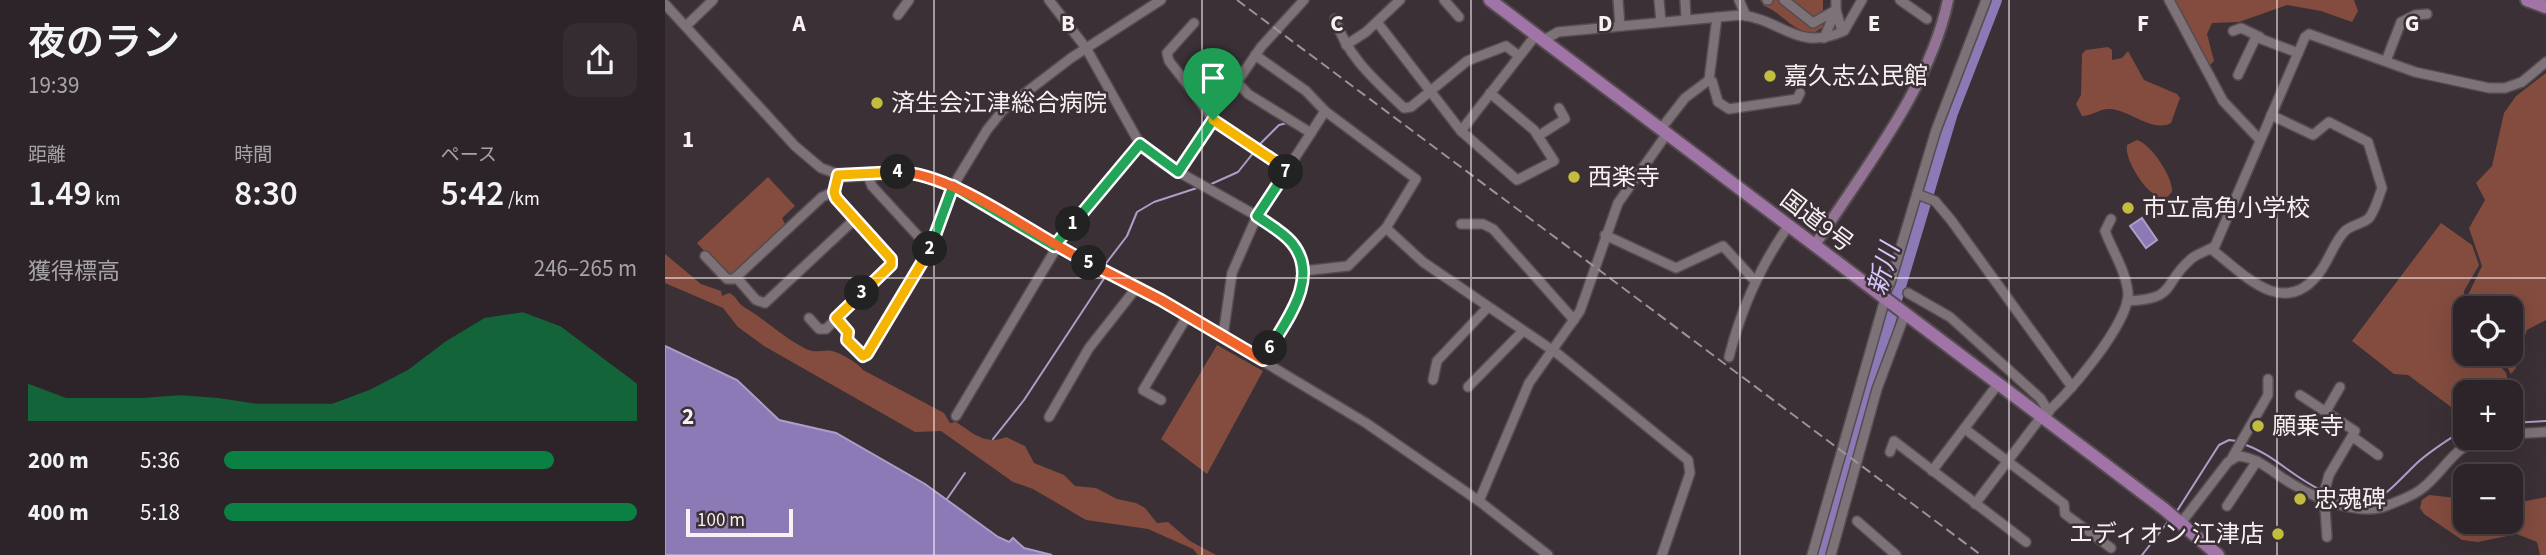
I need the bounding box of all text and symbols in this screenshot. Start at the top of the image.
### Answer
text: A [791,7,806,40]
text: B [1061,7,1075,40]
text: C [1330,7,1344,40]
text: D [1598,7,1612,40]
text: E [1868,7,1880,40]
text: F [2137,7,2149,40]
text: G [2405,7,2419,40]
text: 夜のラン [28,16,180,70]
button: share [563,23,637,97]
pin [1183,48,1243,120]
icon: arrive [1194,59,1232,97]
place label: 嘉久志公民館 [1784,59,1928,94]
marker: 嘉久志公民館 [1762,68,1778,84]
text: 19:39 [28,69,79,102]
place label: 済生会江津総合病院 [891,86,1107,121]
marker: 済生会江津総合病院 [869,95,885,111]
text: 1 [682,123,694,156]
text: 距離 [28,142,66,169]
text: 時間 [234,142,272,169]
text: ペース [441,142,497,169]
pin: 4 [881,154,915,190]
pin: 7 [1269,154,1303,190]
text: 4 [892,158,903,185]
text: 7 [1280,158,1291,185]
place label: 西楽寺 [1588,160,1660,195]
text: 1.49 [28,169,92,219]
text: 8:30 [234,169,298,219]
text: 5:42 [441,169,504,219]
marker: 西楽寺 [1566,169,1582,185]
street label: 国道9号 [1773,182,1861,261]
text: km [92,186,120,213]
text: /km [504,186,540,213]
place label: 市立高角小学校 [2142,191,2310,226]
marker: 市立高角小学校 [2120,200,2136,216]
pin: 1 [1055,206,1091,242]
text: 1 [1067,210,1078,237]
pin: 2 [912,232,947,266]
text: 2 [924,235,935,262]
water label: 新川 [1859,236,1909,299]
pin: 5 [1071,246,1107,280]
text: 5 [1083,249,1094,276]
text: 246–265 m [534,252,637,285]
text: 獲得標高 [28,255,120,288]
pin: 3 [845,276,879,310]
text: 3 [856,279,867,306]
map controls [2453,296,2523,534]
button: locate [2453,296,2523,366]
pin: 6 [1253,330,1287,366]
text: 6 [1264,334,1275,361]
button: + [2453,380,2523,450]
text: 2 [682,400,694,433]
place label: 願乗寺 [2272,409,2344,444]
marker: 願乗寺 [2250,418,2266,434]
text: 200 m [28,444,89,477]
text: 5:36 [140,444,180,477]
button: − [2453,464,2523,534]
place label: 忠魂碑 [2314,482,2386,517]
marker: 忠魂碑 [2292,491,2308,507]
text: 400 m [28,496,89,529]
text: 5:18 [140,496,180,529]
scale bar [686,506,793,538]
text: 100 m [697,507,745,534]
place label: エディオン 江津店 [2069,517,2264,552]
marker: エディオン 江津店 [2270,526,2286,542]

